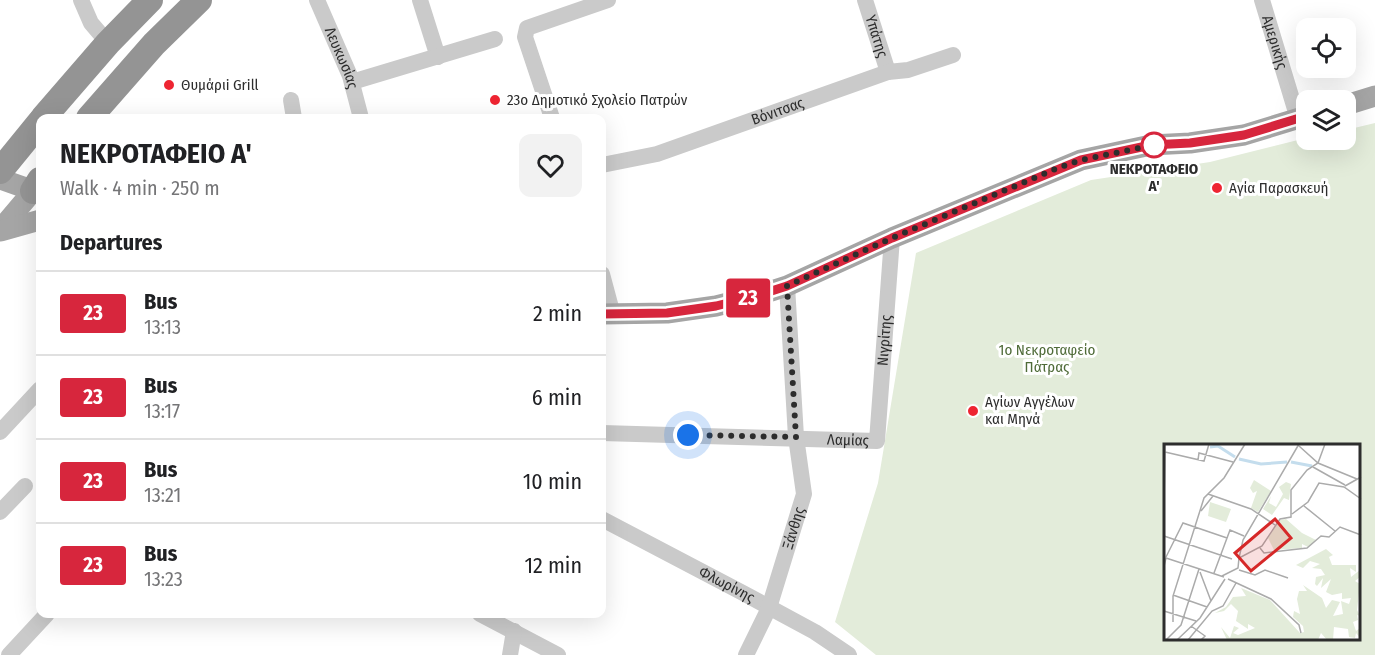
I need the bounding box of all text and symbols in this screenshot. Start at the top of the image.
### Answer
street label: Υπάτης [861,13,892,60]
street label: Αμερικής [1258,13,1292,72]
map controls [1296,18,1356,150]
button: locate [1296,18,1356,78]
street label: Λευκωσίας [321,24,362,91]
place label: Θυμάριi Grill [181,76,259,94]
marker: Θυμάριi Grill [162,78,176,92]
button: layers [1296,90,1356,150]
place label: 23ο Δημοτικό Σχολείο Πατρών [507,91,688,109]
marker: 23ο Δημοτικό Σχολείο Πατρών [488,93,502,107]
street label: Βόνιτσας [749,93,807,129]
marker: ΝΕΚΡΟΤΑΦΕΙΟ Α' [1141,132,1167,158]
button: heart [519,134,582,197]
text: ΝΕΚΡΟΤΑΦΕΙΟ Α' [60,137,252,170]
place label: ΝΕΚΡΟΤΑΦΕΙΟ Α' [1110,160,1198,195]
text: Walk · 4 min · 250 m [60,176,220,200]
place label: Αγία Παρασκευή [1229,179,1329,197]
marker: Αγία Παρασκευή [1210,181,1224,195]
text: Departures [60,229,162,256]
line badge: 23 [721,278,775,318]
text: 23 [738,285,758,311]
text: Bus [144,288,177,315]
text: 23 [83,300,103,326]
text: 2 min [533,300,582,327]
street label: Νιγρίτης [874,313,895,367]
text: 13:13 [144,315,181,339]
park label: 1o Νεκροταφείο Πάτρας [999,341,1096,376]
text: Bus [144,372,177,399]
text: 23 [83,384,103,410]
text: 6 min [532,384,582,411]
place label: Αγίων Αγγέλων και Μηνά [985,393,1075,428]
text: 13:17 [144,399,180,423]
marker: Αγίων Αγγέλων και Μηνά [966,404,980,418]
your location [673,420,703,450]
street label: Λαμίας [827,431,870,450]
inset map [1164,444,1360,640]
text: Bus [144,456,177,483]
text: 23 [83,468,103,494]
text: 10 min [523,468,582,495]
text: 13:21 [144,483,181,507]
street label: Ξάνθης [779,504,809,551]
text: Bus [144,540,177,567]
text: 23 [83,552,103,578]
text: 12 min [524,552,582,579]
street label: Φλωρίνης [696,563,758,607]
text: 13:23 [144,567,183,591]

